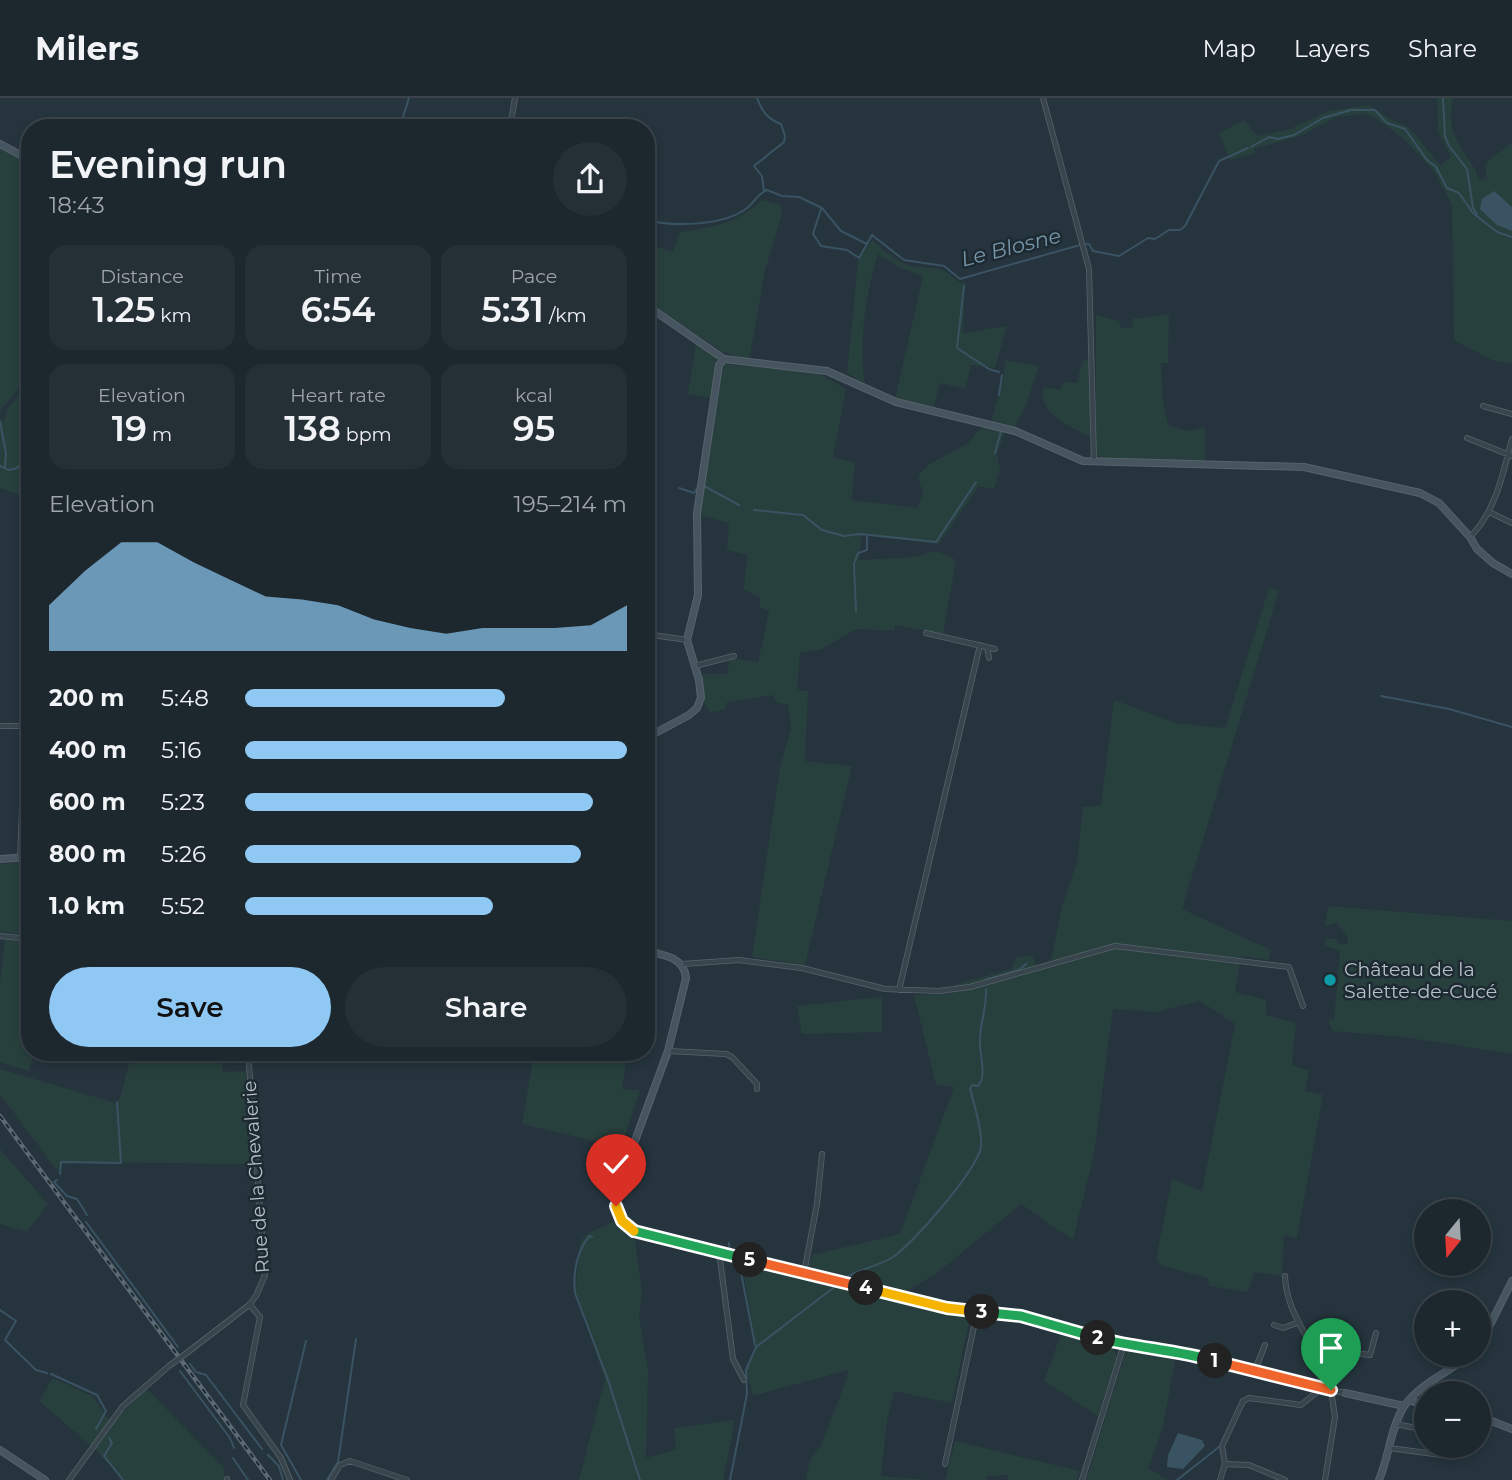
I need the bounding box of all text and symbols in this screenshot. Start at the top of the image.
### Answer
text: Milers [35,28,139,68]
text: Map [1202,34,1256,63]
text: Layers [1294,34,1370,63]
text: Share [1408,34,1477,63]
text: Evening run [49,141,287,188]
button: share [553,142,627,216]
text: 18:43 [49,191,105,219]
water label: Le Blosne [958,223,1064,271]
text: Distance [100,265,184,288]
text: Time [314,265,362,288]
text: Pace [511,265,557,288]
text: 1.25 [92,288,155,331]
text: 6:54 [301,288,375,331]
text: 5:31 [481,288,544,331]
text: km [155,304,192,327]
text: /km [544,304,587,327]
text: Elevation [98,384,186,407]
text: Heart rate [290,384,386,407]
text: kcal [515,384,553,407]
text: 19 [112,407,147,450]
text: 138 [284,407,341,450]
text: 95 [513,407,555,450]
text: m [147,423,172,446]
text: bpm [341,423,392,446]
text: Elevation [49,490,155,518]
text: 195–214 m [513,490,627,518]
text: 200 m [49,684,124,712]
text: 5:48 [161,684,209,712]
text: 400 m [49,736,127,764]
text: 5:16 [161,736,201,764]
text: 600 m [49,788,126,816]
text: 5:23 [161,788,205,816]
text: 800 m [49,840,126,868]
text: 5:26 [161,840,206,868]
text: 1.0 km [49,892,125,920]
text: 5:52 [161,892,205,920]
place label: Château de la Salette-de-Cucé [1344,958,1497,1003]
button: Save [49,967,331,1047]
button: Share [345,967,627,1047]
marker: Château de la Salette-de-Cucé [1322,972,1338,988]
street label: Rue de la Chevalerie [238,1080,274,1274]
pin [586,1134,646,1206]
icon: check [597,1145,635,1183]
north arrow [1414,1199,1491,1276]
map controls [1414,1199,1491,1458]
pin: 5 [732,1242,768,1278]
text: 5 [744,1248,755,1271]
pin: 4 [848,1270,884,1306]
text: 4 [859,1276,872,1299]
button: + [1414,1290,1491,1367]
pin: 3 [964,1294,1000,1330]
text: 3 [976,1300,987,1323]
pin [1301,1318,1361,1390]
pin: 2 [1080,1320,1116,1356]
text: 2 [1092,1326,1103,1349]
icon: arrive [1312,1329,1350,1367]
pin: 1 [1198,1344,1232,1378]
text: 1 [1211,1349,1218,1372]
button: − [1414,1381,1491,1458]

